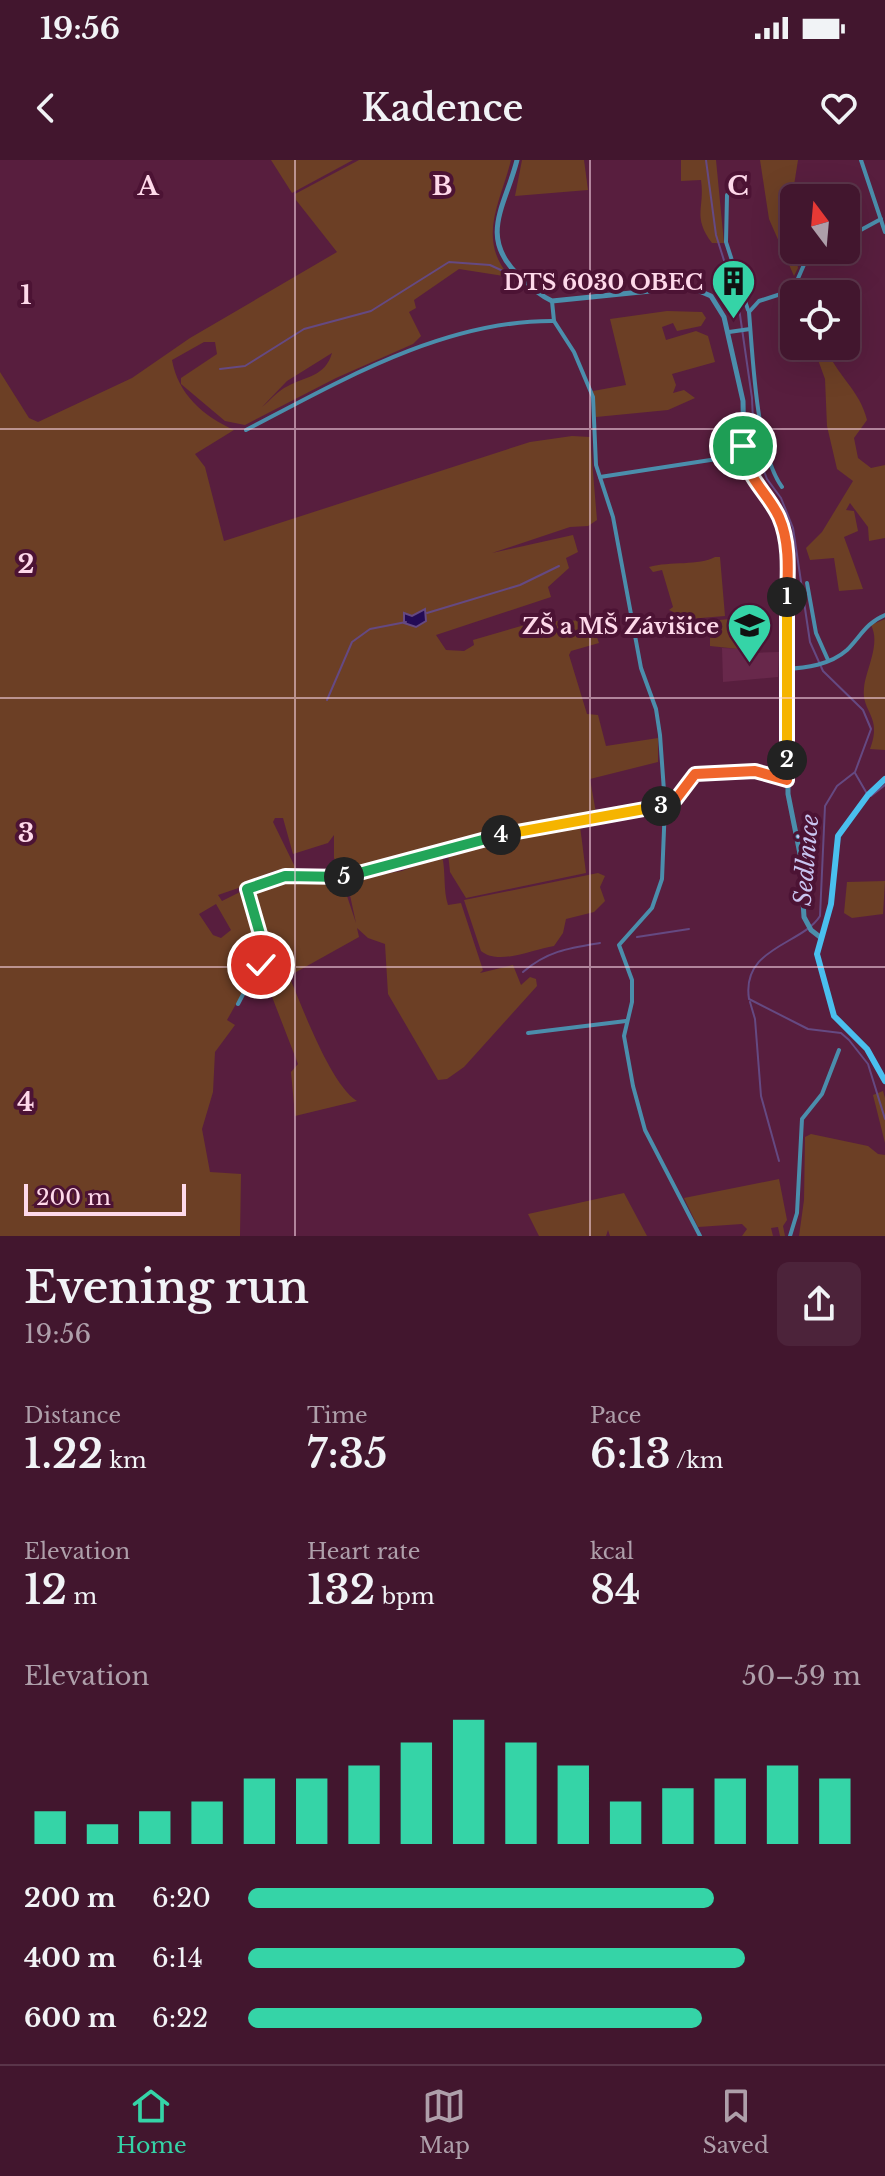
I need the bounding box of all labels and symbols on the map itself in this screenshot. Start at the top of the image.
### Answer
text: A [136,170,159,202]
text: B [432,170,452,202]
text: C [727,170,749,202]
north arrow [780,184,860,264]
building icon: DTS 6030 OBEC [710,258,758,321]
place label: DTS 6030 OBEC [503,269,703,296]
text: 1 [20,279,32,311]
pin [709,412,777,480]
text: 2 [18,548,34,580]
pin: 1 [767,577,807,617]
school or university icon: ZŠ a MŠ Závišice [726,602,774,665]
place label: ZŠ a MŠ Závišice [522,612,719,640]
pin: 2 [767,740,807,780]
pin: 3 [641,786,681,826]
water label: Sedlnice [788,813,824,907]
pin: 4 [481,815,521,855]
text: 3 [18,817,34,849]
pin: 5 [324,857,364,897]
pin [227,931,295,999]
text: 4 [17,1086,35,1118]
scale bar [24,1180,186,1216]

